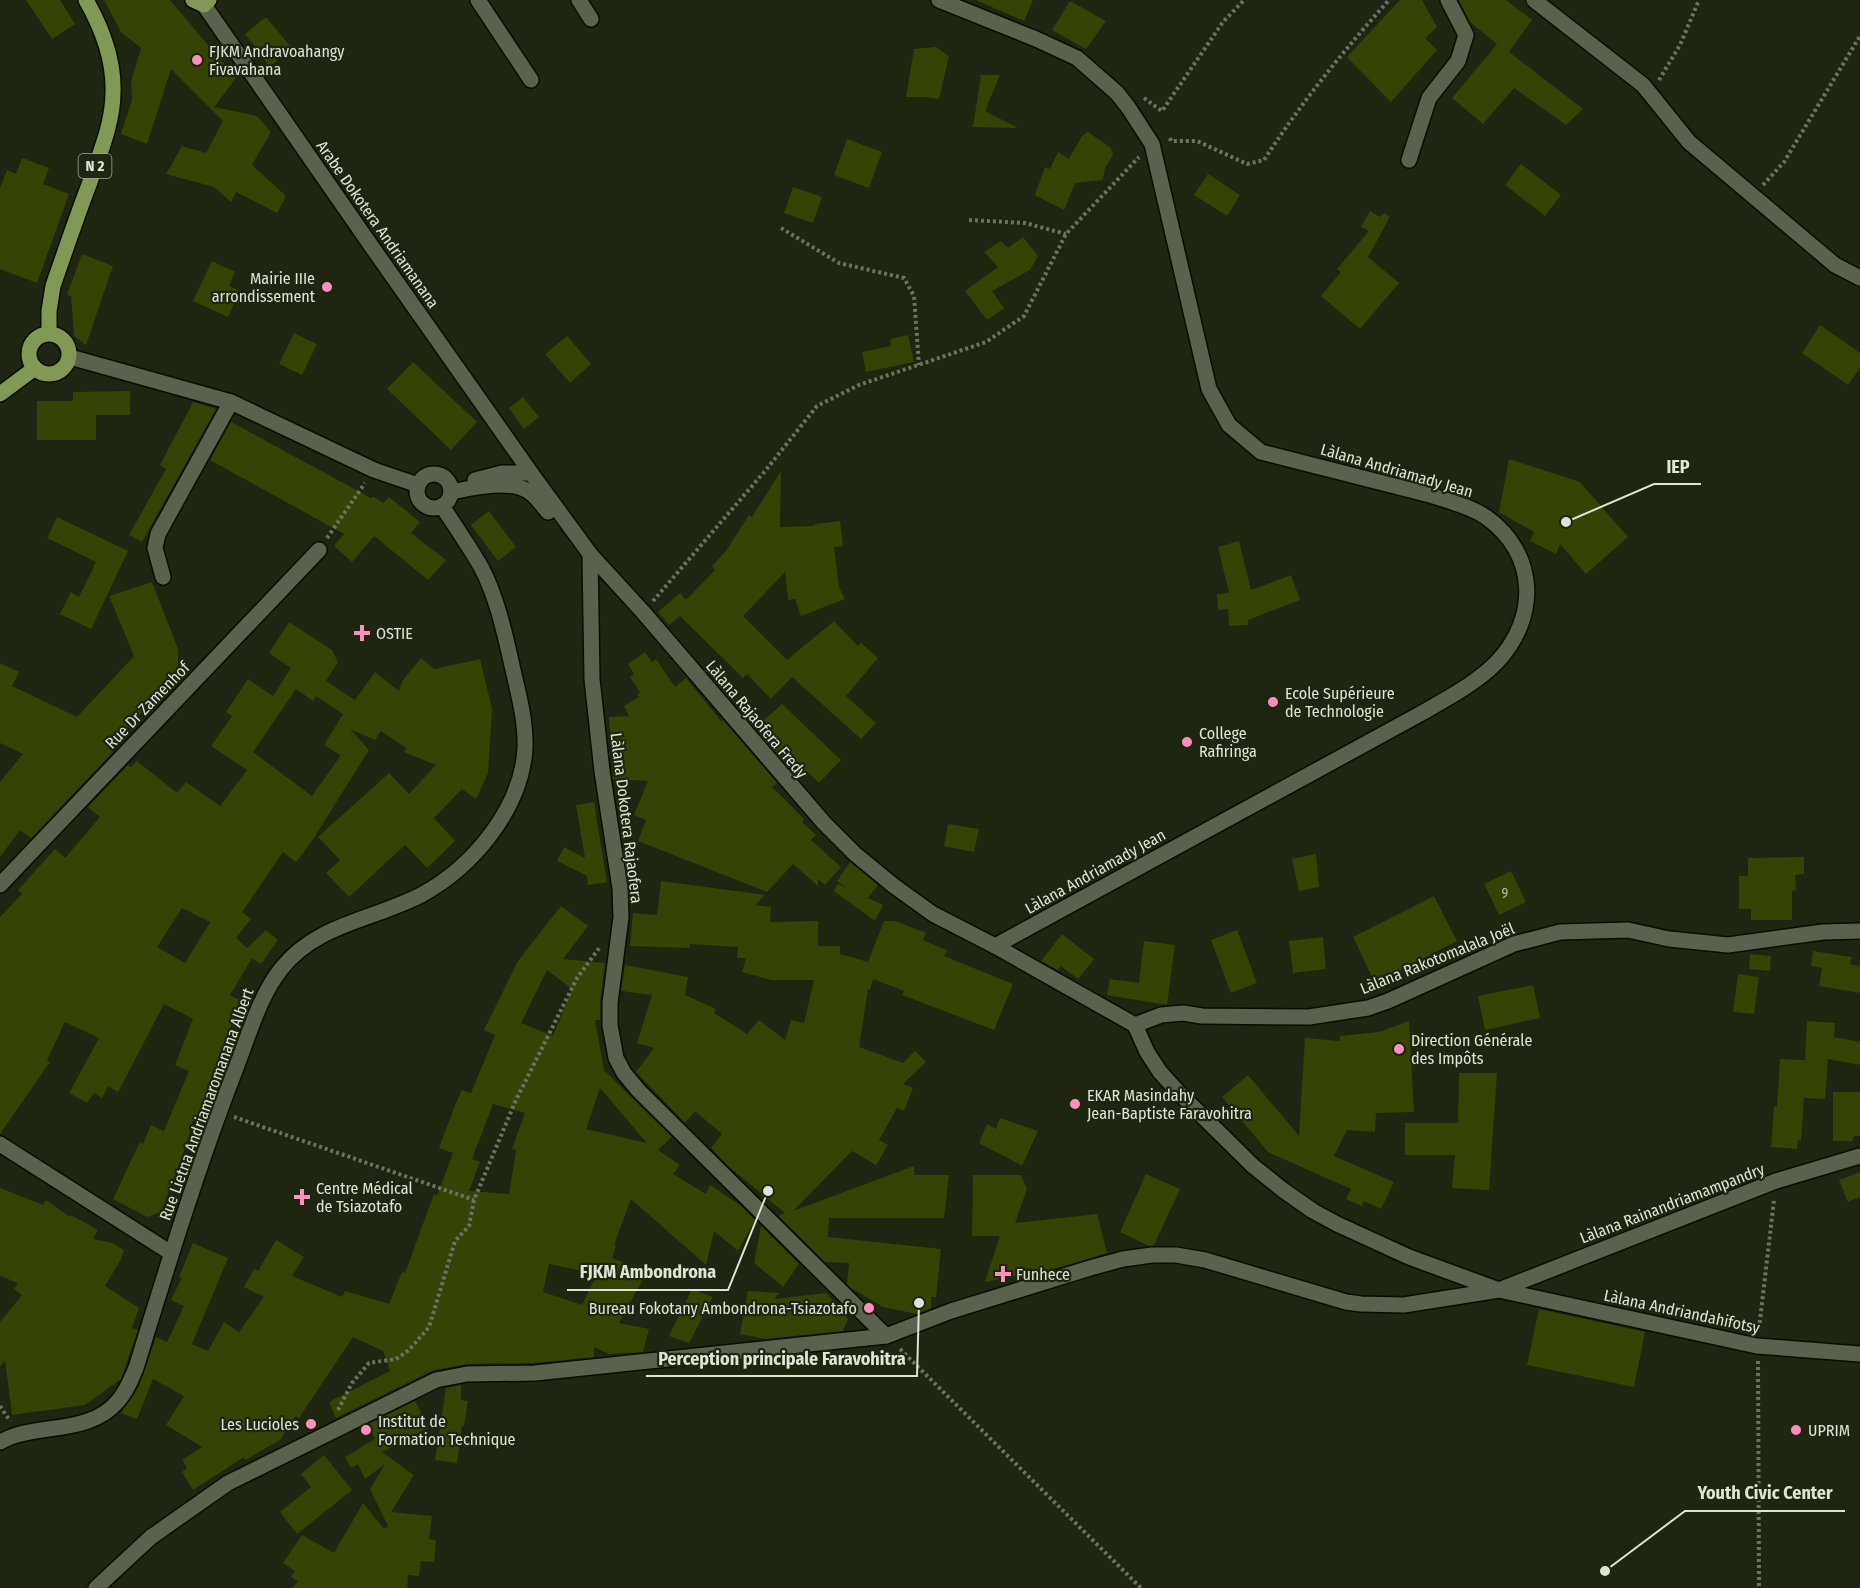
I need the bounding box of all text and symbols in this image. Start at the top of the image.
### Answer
place label: FJKM Andravoahangy Fivavahana [209,42,345,79]
marker: FJKM Andravoahangy Fivavahana [190,53,204,67]
street label: Arabe Dokotera Andriamanana [312,137,443,312]
road number: N 2 [78,154,112,178]
place label: Mairie IIIe arrondissement [212,269,316,306]
marker: Mairie IIIe arrondissement [320,280,334,294]
street label: Làlana Andriamady Jean [1319,440,1475,501]
callout: IEP [1654,448,1701,484]
text: IEP [1666,456,1690,478]
marker: OSTIE [353,624,371,642]
place label: OSTIE [376,624,413,643]
street label: Rue Dr Zamenhof [101,657,194,753]
street label: Làlana Rajaofera Fredy [702,657,812,783]
place label: Ecole Supérieure de Technologie [1285,684,1395,721]
marker: Ecole Supérieure de Technologie [1266,695,1280,709]
place label: College Rafiringa [1199,724,1257,761]
street label: Làlana Dokotera Rajaofera [607,732,646,905]
marker: College Rafiringa [1180,735,1194,749]
street label: Làlana Andriamady Jean [1022,825,1169,918]
house number: 9 [1502,885,1509,902]
street label: Làlana Rakotomalala Joël [1357,919,1517,998]
street label: Rue Lietna Andriamaromanana Albert [155,985,258,1223]
place label: Direction Générale des Impôts [1411,1031,1532,1068]
marker: Direction Générale des Impôts [1392,1042,1406,1056]
place label: EKAR Masindahy Jean-Baptiste Faravohitra [1087,1086,1252,1123]
marker: EKAR Masindahy Jean-Baptiste Faravohitra [1068,1097,1082,1111]
street label: Làlana Rainandriamampandry [1577,1159,1768,1247]
place label: Centre Médical de Tsiazotafo [316,1179,413,1216]
marker: Centre Médical de Tsiazotafo [293,1188,311,1206]
callout: FJKM Ambondrona [567,1254,728,1290]
text: FJKM Ambondrona [580,1261,716,1283]
marker: Funhece [994,1265,1012,1283]
place label: Funhece [1016,1265,1070,1284]
street label: Làlana Andriandahifotsy [1602,1286,1762,1337]
place label: Bureau Fokotany Ambondrona-Tsiazotafo [589,1299,857,1318]
marker: Bureau Fokotany Ambondrona-Tsiazotafo [862,1301,876,1315]
callout: Perception principale Faravohitra [646,1340,917,1376]
text: Perception principale Faravohitra [658,1348,906,1370]
place label: Institut de Formation Technique [378,1412,516,1449]
place label: Les Lucioles [220,1415,299,1434]
marker: Les Lucioles [304,1417,318,1431]
place label: UPRIM [1808,1421,1850,1440]
marker: Institut de Formation Technique [359,1423,373,1437]
marker: UPRIM [1789,1423,1803,1437]
callout: Youth Civic Center [1685,1475,1845,1511]
text: Youth Civic Center [1696,1482,1833,1504]

